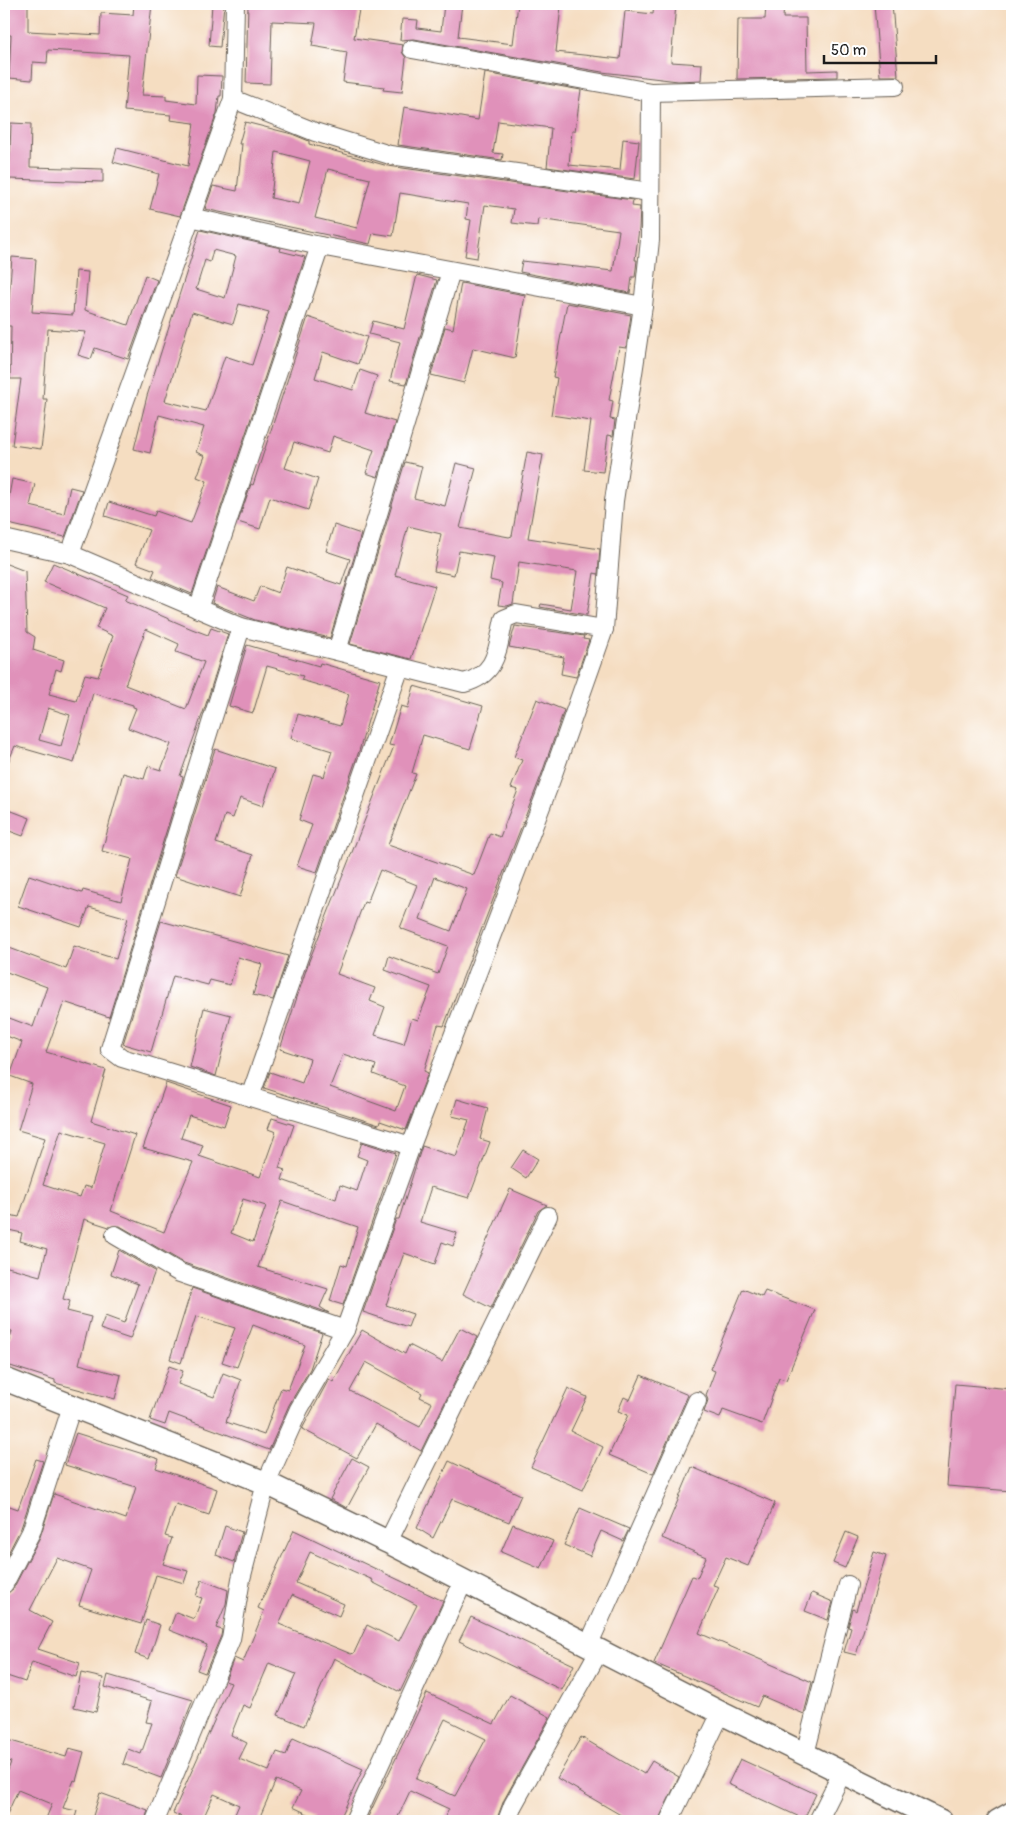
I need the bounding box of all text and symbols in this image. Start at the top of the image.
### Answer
scale bar [824,32,936,64]
text: 50 m [831,41,866,60]

